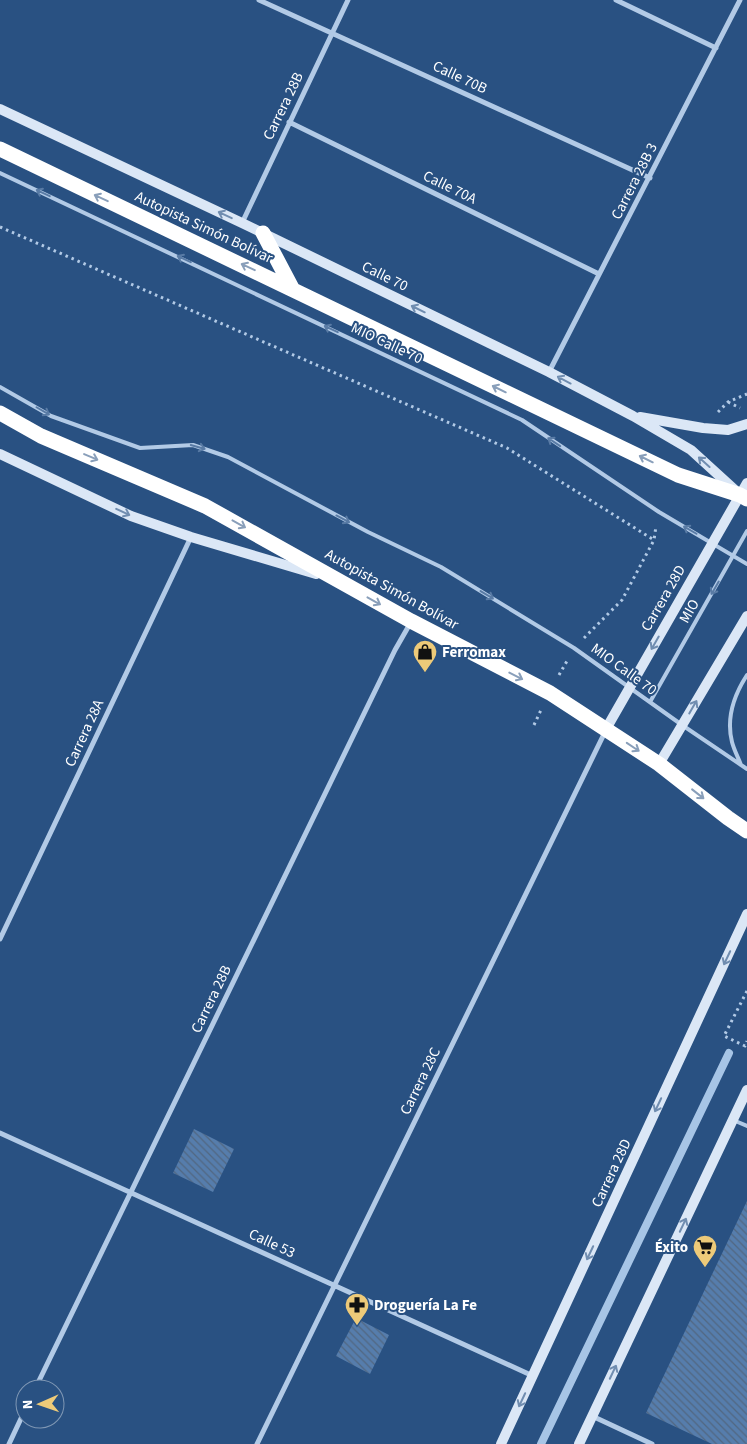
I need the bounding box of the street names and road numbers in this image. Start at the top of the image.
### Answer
street label: Calle 70B [429,56,491,99]
street label: Carrera 28B [258,69,309,144]
street label: Carrera 28B 3 [606,139,663,223]
street label: Calle 70A [419,165,481,210]
street label: Autopista Simón Bolívar [131,186,277,269]
street label: Calle 70 [358,256,411,297]
street label: MIO Calle 70 [347,318,426,369]
street label: Autopista Simón Bolívar [321,544,463,635]
street label: Carrera 28D [636,561,691,635]
street label: MIO [674,595,705,627]
street label: MIO Calle 70 [586,638,661,701]
street label: Carrera 28A [60,695,110,770]
street label: Carrera 28B [186,962,237,1037]
street label: Carrera 28C [395,1044,446,1119]
street label: Carrera 28D [586,1136,636,1211]
street label: Calle 53 [245,1224,298,1263]

